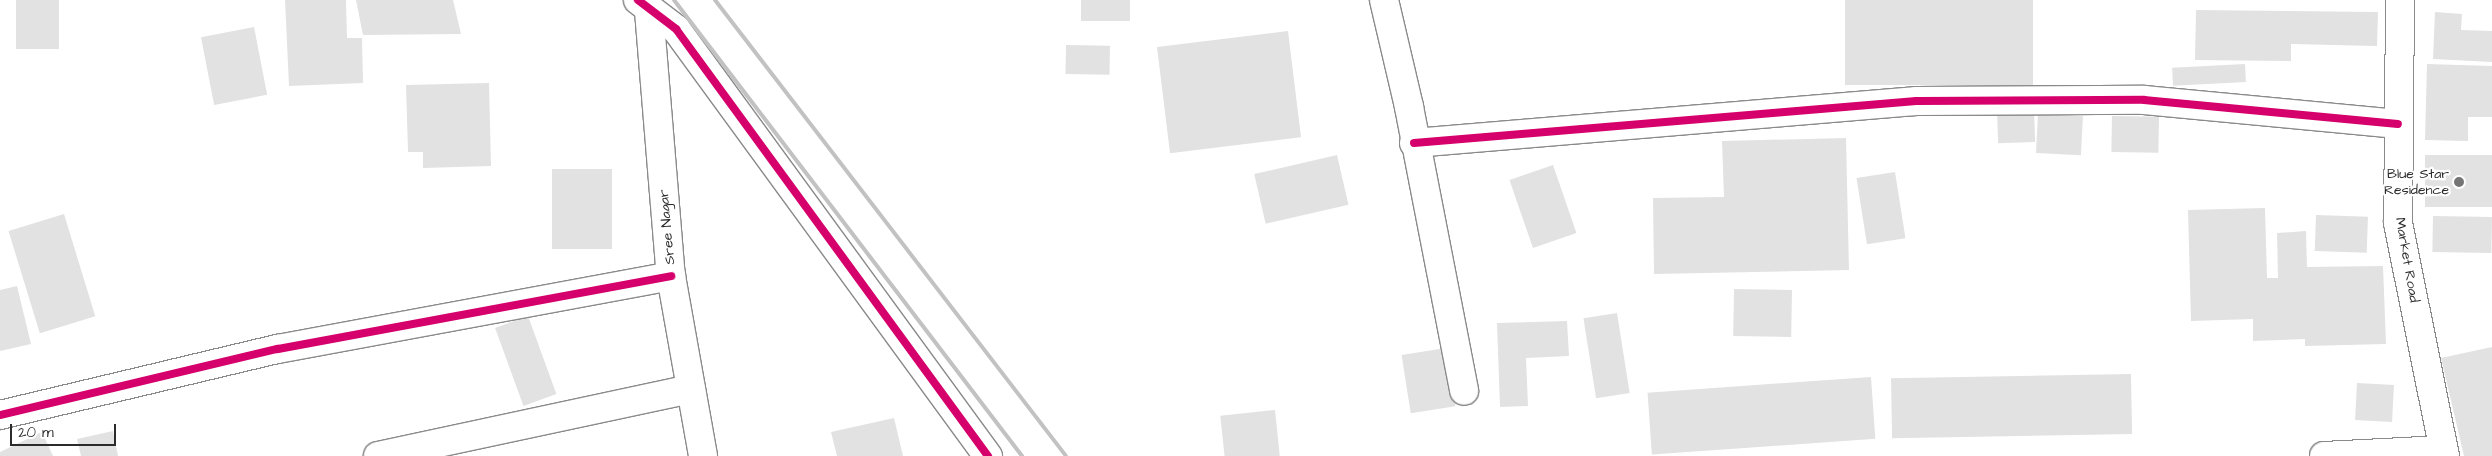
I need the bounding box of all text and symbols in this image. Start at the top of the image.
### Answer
place label: Blue Star Residence [2384,166,2449,198]
marker: Blue Star Residence [2453,176,2465,188]
street label: Sree Nagar [655,189,679,265]
street label: Market Road [2391,216,2423,304]
scale bar [12,414,119,446]
text: 20 m [18,422,54,443]

